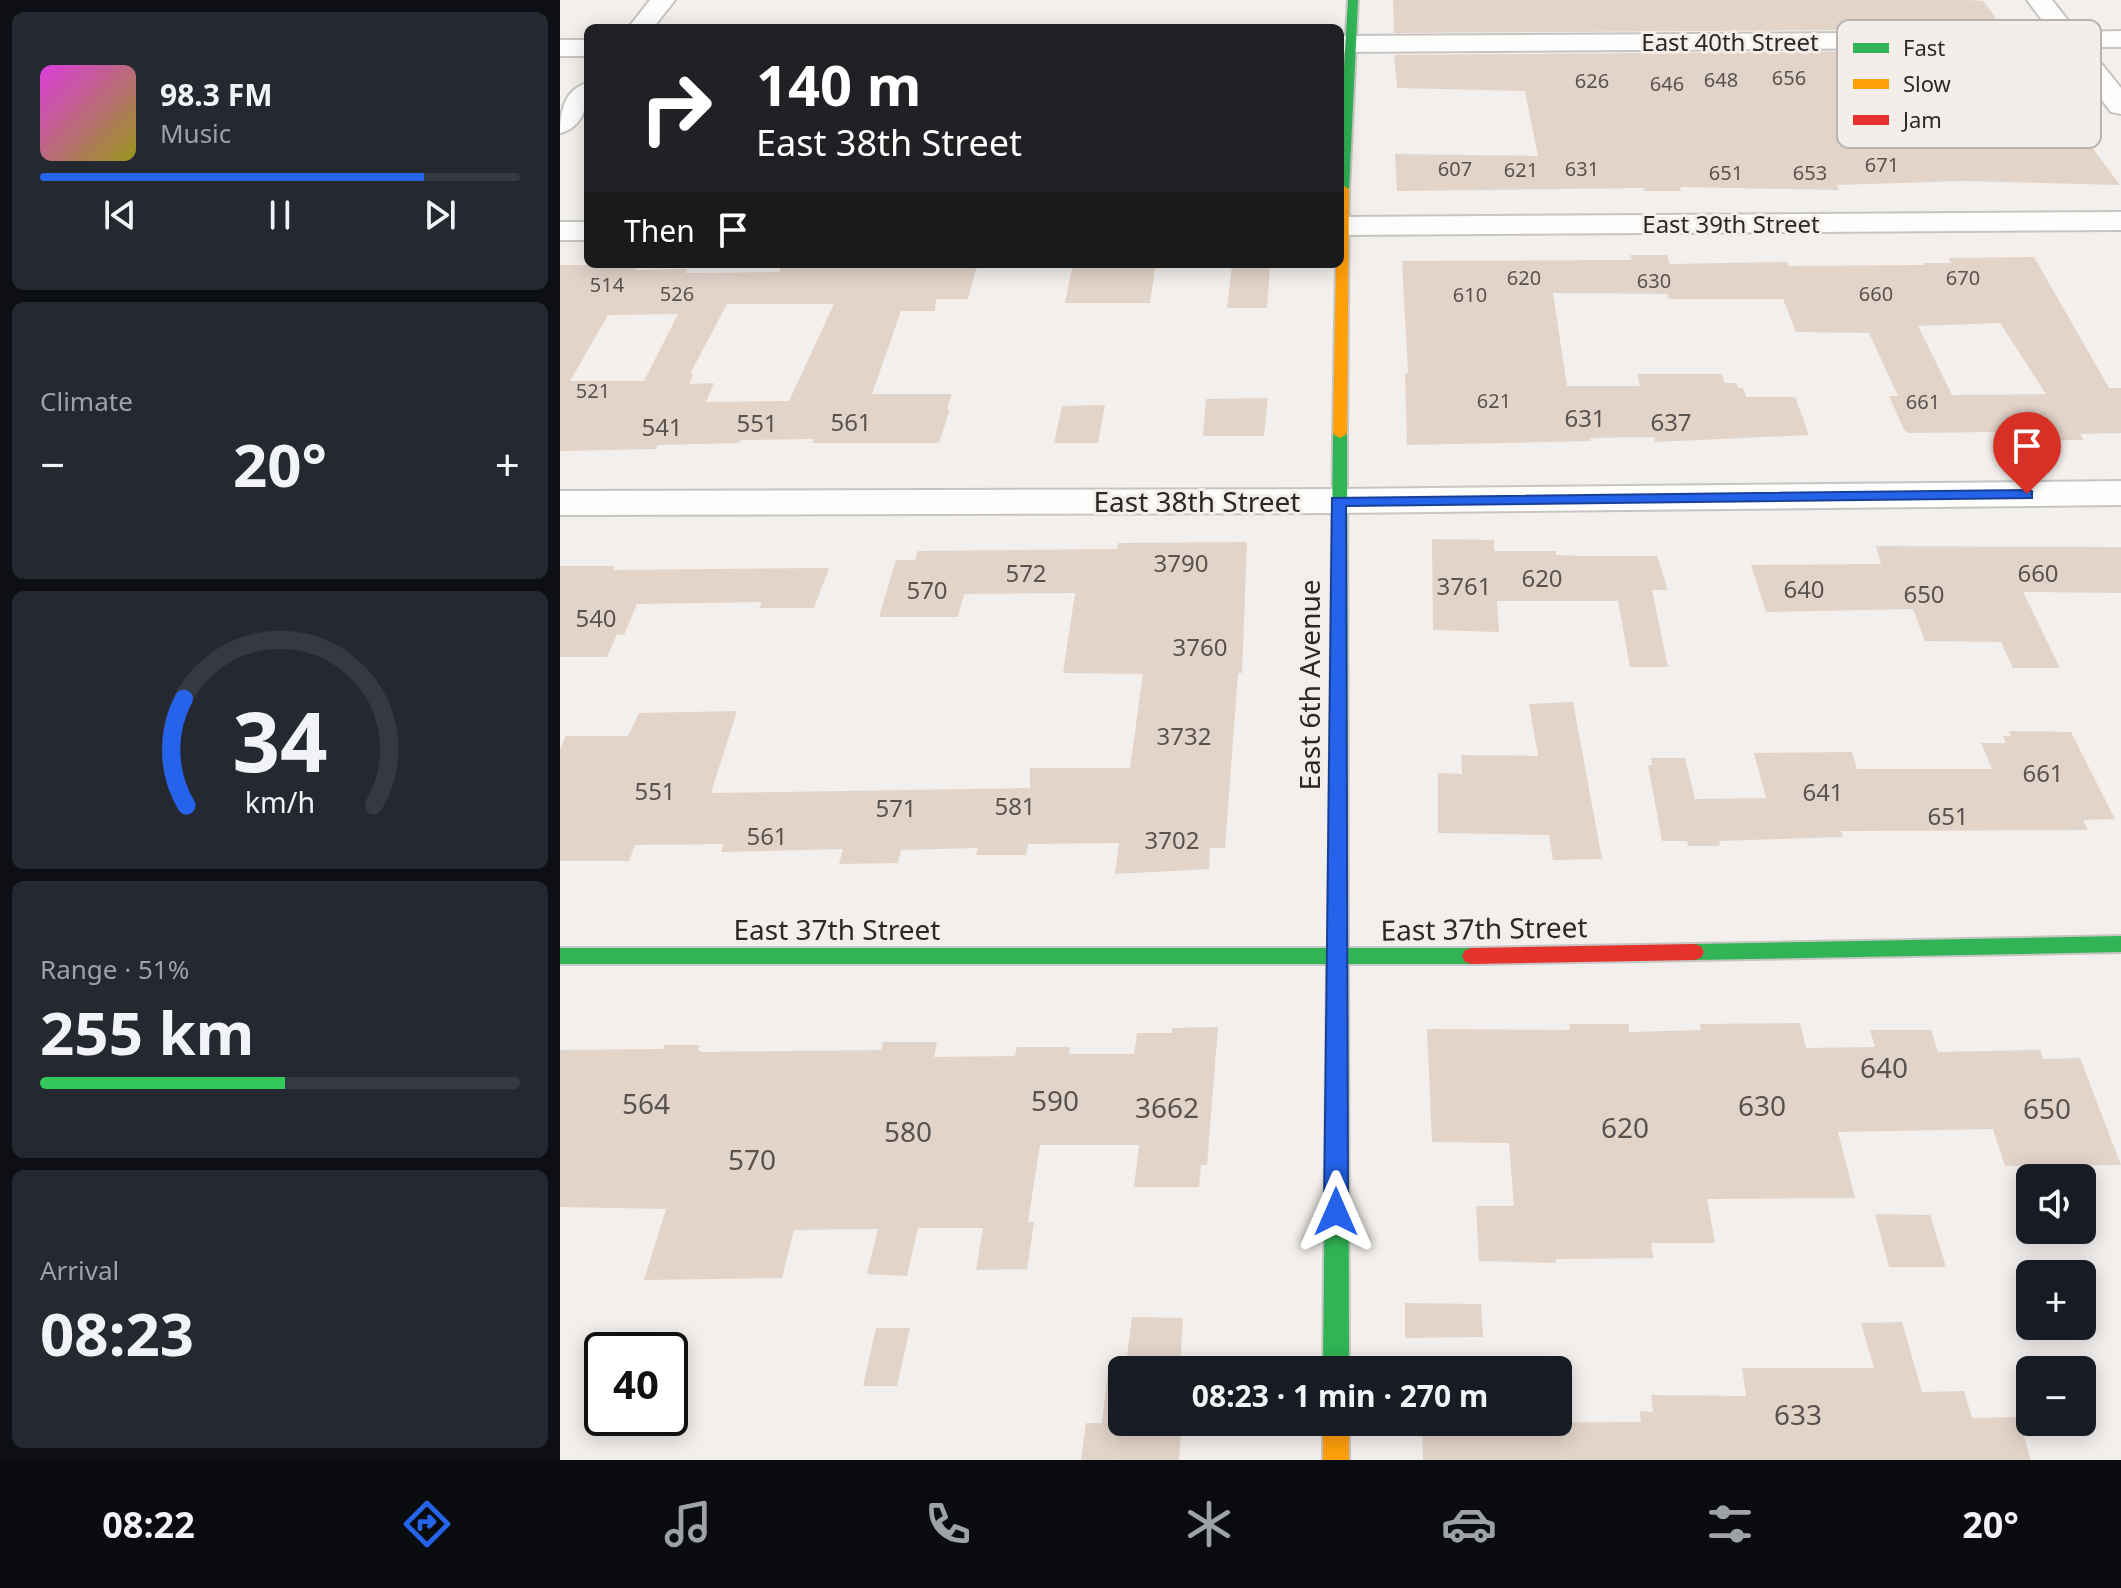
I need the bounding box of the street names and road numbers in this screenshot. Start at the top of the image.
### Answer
street label: East 40th Street [1641,25,1819,58]
street label: East 39th Street [1642,207,1820,240]
street label: East 38th Street [1094,482,1300,520]
street label: East 6th Avenue [1290,579,1328,791]
street label: East 37th Street [1380,907,1588,949]
street label: East 37th Street [734,910,940,948]

